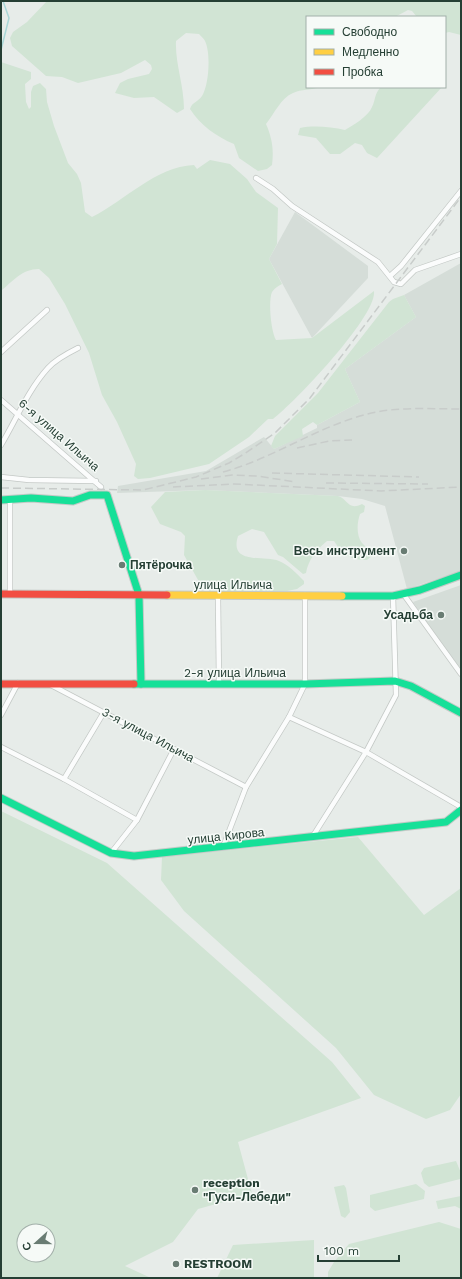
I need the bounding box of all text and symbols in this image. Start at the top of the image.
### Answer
legend [306,16,446,88]
text: Свободно [342,25,397,39]
text: Медленно [342,45,399,59]
text: Пробка [342,65,383,79]
street label: 6-я улица Ильича [16,396,103,474]
place label: Весь инструмент [294,544,396,558]
marker: Весь инструмент [399,546,409,556]
place label: Пятёрочка [130,558,193,572]
marker: Пятёрочка [117,560,127,570]
street label: улица Ильича [194,578,273,592]
place label: Усадьба [384,608,433,622]
marker: Усадьба [436,610,446,620]
street label: 2-я улица Ильича [184,666,286,680]
street label: 3-я улица Ильича [100,705,197,765]
street label: улица Кирова [187,825,265,847]
place label: reception "Гуси-Лебеди" [203,1176,291,1204]
marker: reception "Гуси-Лебеди" [190,1185,200,1195]
north arrow [16,1223,56,1263]
scale bar [318,1237,399,1263]
text: С [20,1240,35,1252]
text: 100 m [324,1244,359,1258]
place label: RESTROOM [184,1257,252,1271]
marker: RESTROOM [171,1259,181,1269]

